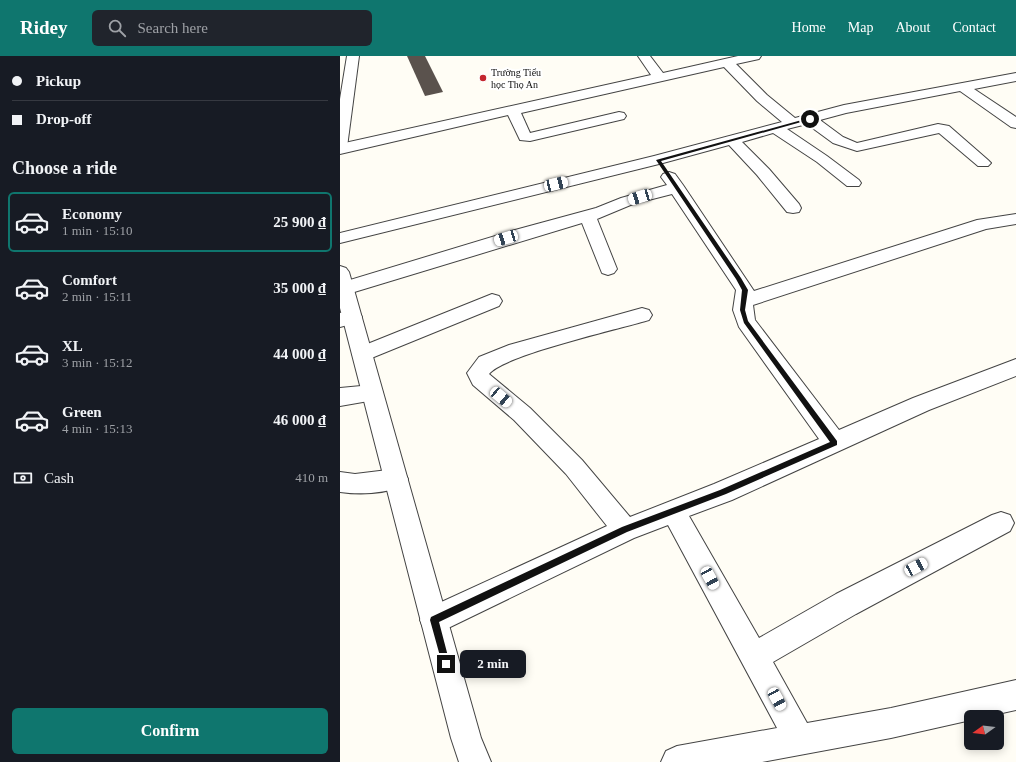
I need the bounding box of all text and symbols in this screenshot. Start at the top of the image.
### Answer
search box [92,10,372,46]
text: Ridey [20,17,68,38]
icon: search [106,17,128,39]
text: Search here [138,20,208,36]
text: Home [792,20,826,35]
text: Map [848,20,873,35]
text: About [895,20,930,35]
text: Contact [952,20,996,35]
place label: Trường Tiểu học Thọ An [491,67,541,90]
text: Pickup [36,73,81,89]
marker: Trường Tiểu học Thọ An [478,73,488,83]
route start [801,110,819,128]
text: Drop-off [36,111,92,127]
text: Choose a ride [12,158,117,178]
car [543,175,569,193]
car [627,188,653,206]
icon: car [14,204,50,240]
text: Economy [62,206,122,222]
text: 25 900 ₫ [273,214,326,230]
text: 1 min · 15:10 [62,223,132,238]
car [493,229,519,247]
icon: car [14,270,50,306]
text: Comfort [62,272,117,288]
text: 35 000 ₫ [273,280,326,296]
text: 2 min · 15:11 [62,289,132,304]
icon: car [14,336,50,372]
text: XL [62,338,83,354]
text: 44 000 ₫ [273,346,326,362]
text: 3 min · 15:12 [62,355,132,370]
car [488,385,514,409]
icon: car [14,402,50,438]
text: Green [62,404,102,420]
text: 46 000 ₫ [273,412,326,428]
text: 4 min · 15:13 [62,421,132,436]
icon: cash [12,467,34,489]
text: Cash [44,470,74,486]
text: 410 m [295,470,328,485]
car [903,556,929,578]
car [699,565,721,591]
callout: 2 min [460,650,526,678]
route end [437,655,455,673]
text: 2 min [477,656,509,671]
car [766,686,788,712]
button: Confirm [12,708,328,754]
north arrow [964,710,1004,750]
map controls [964,710,1004,750]

